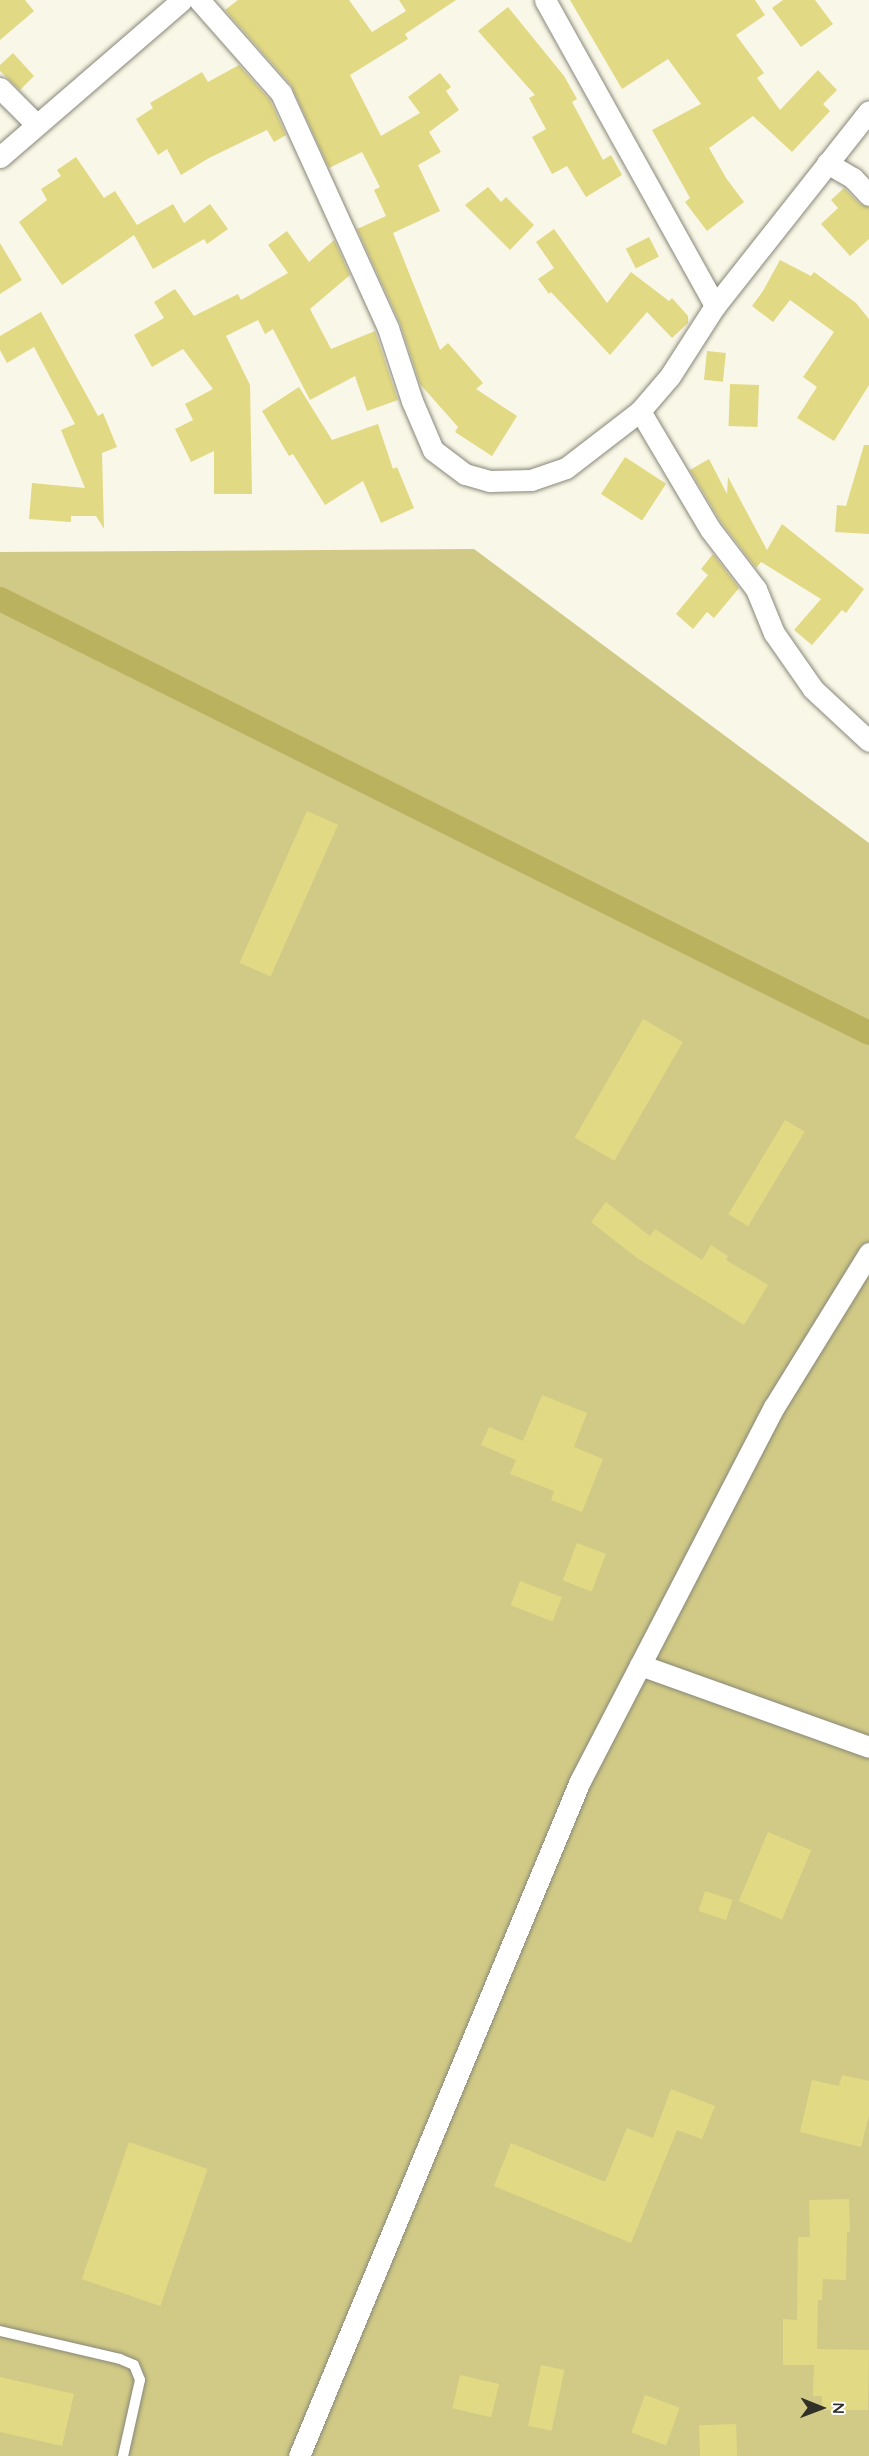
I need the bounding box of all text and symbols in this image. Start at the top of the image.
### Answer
north arrow [791,2378,851,2438]
text: N [829,2402,849,2414]

